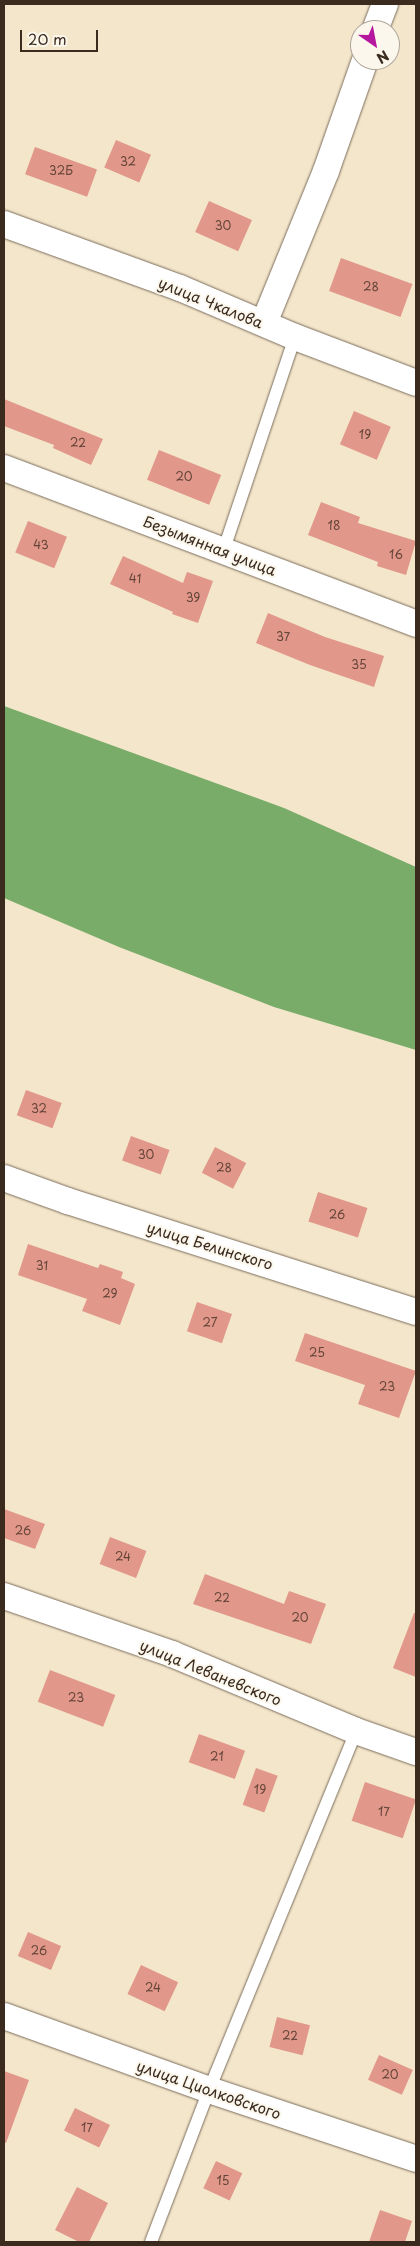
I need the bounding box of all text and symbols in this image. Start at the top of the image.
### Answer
scale bar [22,20,100,52]
north arrow [350,20,400,70]
text: 20 m [28,27,67,50]
text: N [373,45,393,69]
house number: 32 [120,155,136,169]
house number: 32Б [49,164,73,178]
house number: 30 [215,219,231,233]
street label: улица Чкалова [156,273,266,331]
house number: 28 [363,280,379,294]
house number: 19 [359,428,371,442]
house number: 22 [70,436,86,450]
house number: 20 [175,470,193,484]
street label: Безымянная улица [140,511,280,579]
house number: 18 [328,519,340,533]
house number: 43 [33,538,49,552]
house number: 16 [389,548,403,562]
house number: 41 [129,572,141,586]
house number: 39 [186,591,200,605]
house number: 37 [276,630,290,644]
house number: 35 [351,658,367,672]
house number: 32 [31,1102,47,1116]
house number: 30 [138,1148,154,1162]
house number: 28 [216,1161,232,1175]
house number: 26 [329,1208,345,1222]
street label: улица Белинского [144,1217,276,1273]
house number: 31 [36,1259,48,1273]
house number: 29 [102,1287,118,1301]
house number: 27 [203,1316,217,1330]
house number: 25 [309,1346,325,1360]
house number: 23 [379,1380,395,1394]
house number: 26 [15,1524,31,1538]
house number: 24 [115,1550,131,1564]
house number: 22 [214,1591,230,1605]
house number: 20 [291,1611,309,1625]
street label: улица Леваневского [137,1635,285,1709]
house number: 23 [68,1691,84,1705]
house number: 21 [210,1750,224,1764]
house number: 19 [254,1783,266,1797]
house number: 17 [378,1805,390,1819]
house number: 26 [31,1944,47,1958]
house number: 24 [145,1981,161,1995]
house number: 22 [282,2029,298,2043]
street label: улица Циолковского [134,2056,284,2122]
house number: 20 [381,2068,399,2082]
house number: 17 [81,2121,93,2135]
house number: 15 [216,2174,230,2188]

